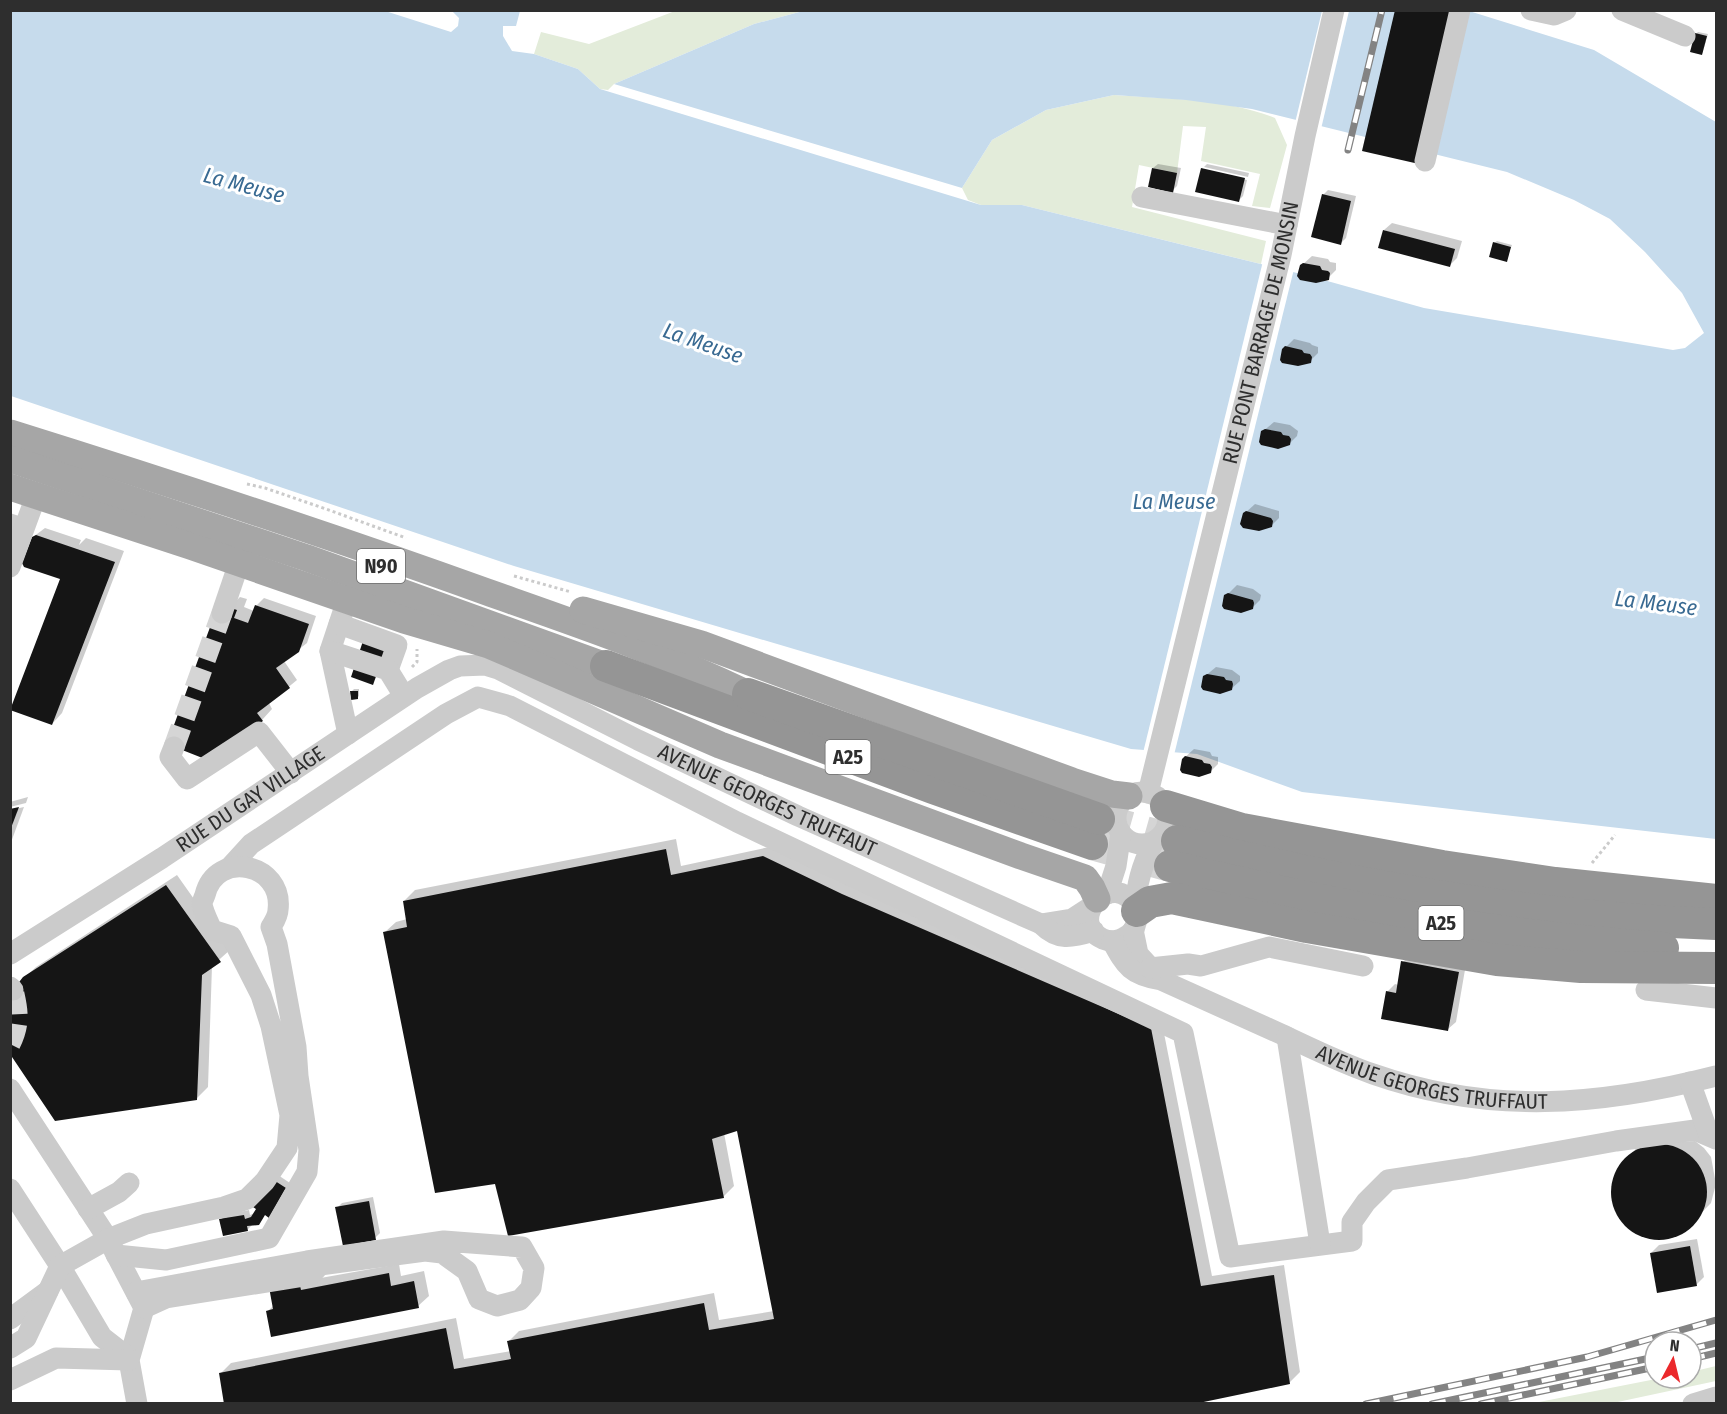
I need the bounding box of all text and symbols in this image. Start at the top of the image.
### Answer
water label: La Meuse [201,161,287,209]
street label: RUE PONT BARRAGE DE MONSIN [1217,199,1305,467]
water label: La Meuse [659,317,747,369]
water label: La Meuse [1133,488,1215,515]
road number: N90 [357,549,405,583]
water label: La Meuse [1613,585,1699,621]
street label: AVENUE GEORGES TRUFFAUT [654,738,881,862]
street label: RUE DU GAY VILLAGE [171,740,330,858]
road number: A25 [826,740,870,774]
road number: A25 [1418,906,1464,940]
street label: AVENUE GEORGES TRUFFAUT [1312,1039,1548,1115]
north arrow [1643,1330,1703,1390]
text: N [1669,1336,1681,1356]

